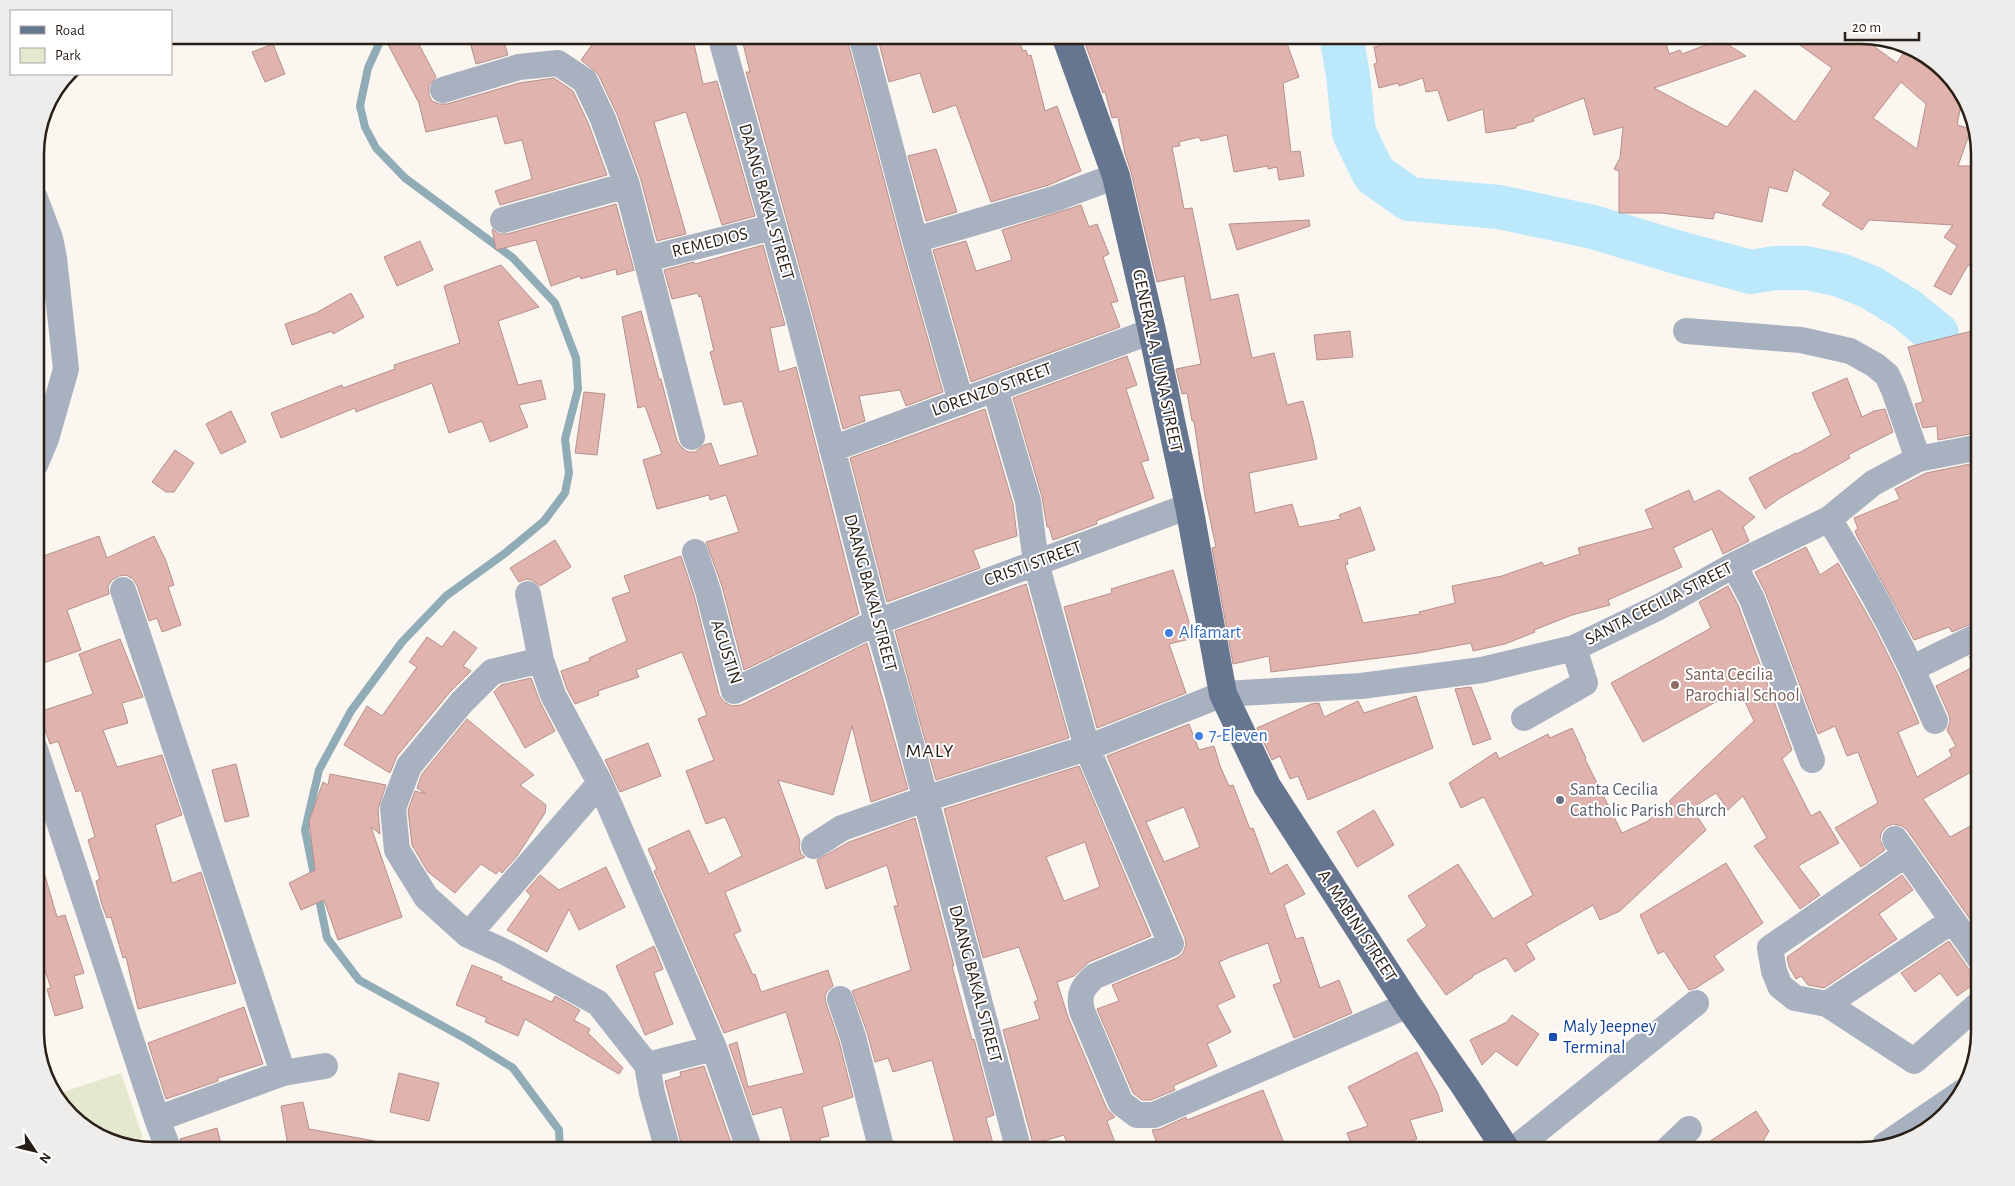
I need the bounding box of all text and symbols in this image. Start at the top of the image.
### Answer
legend [10,10,172,75]
scale bar [1845,10,1919,42]
text: 20 m [1852,20,1881,35]
text: Road [55,23,85,38]
text: Park [55,48,81,63]
street label: DAANG BAKAL STREET [735,122,797,282]
street label: REMEDIOS [670,225,750,261]
street label: GENERAL A. LUNA STREET [1129,268,1185,454]
street label: LORENZO STREET [930,360,1055,420]
street label: DAANG BAKAL STREET [840,512,900,674]
street label: CRISTI STREET [982,538,1084,590]
street label: SANTA CECILIA STREET [1582,559,1736,649]
street label: AGUSTIN [707,618,745,686]
place label: Alfamart [1179,624,1242,642]
marker: Alfamart [1163,627,1175,639]
place label: Santa Cecilia Parochial School [1685,666,1800,705]
marker: Santa Cecilia Parochial School [1669,679,1681,691]
place label: 7-Eleven [1209,727,1268,745]
marker: 7-Eleven [1193,730,1205,742]
district label: MALY [905,741,955,761]
place label: Santa Cecilia Catholic Parish Church [1570,781,1726,820]
marker: Santa Cecilia Catholic Parish Church [1554,794,1566,806]
street label: A. MABINI STREET [1314,867,1400,986]
street label: DAANG BAKAL STREET [945,903,1005,1065]
place label: Maly Jeepney Terminal [1563,1018,1657,1057]
marker: Maly Jeepney Terminal [1547,1031,1559,1043]
north arrow [10,1126,60,1176]
text: N [36,1150,53,1166]

